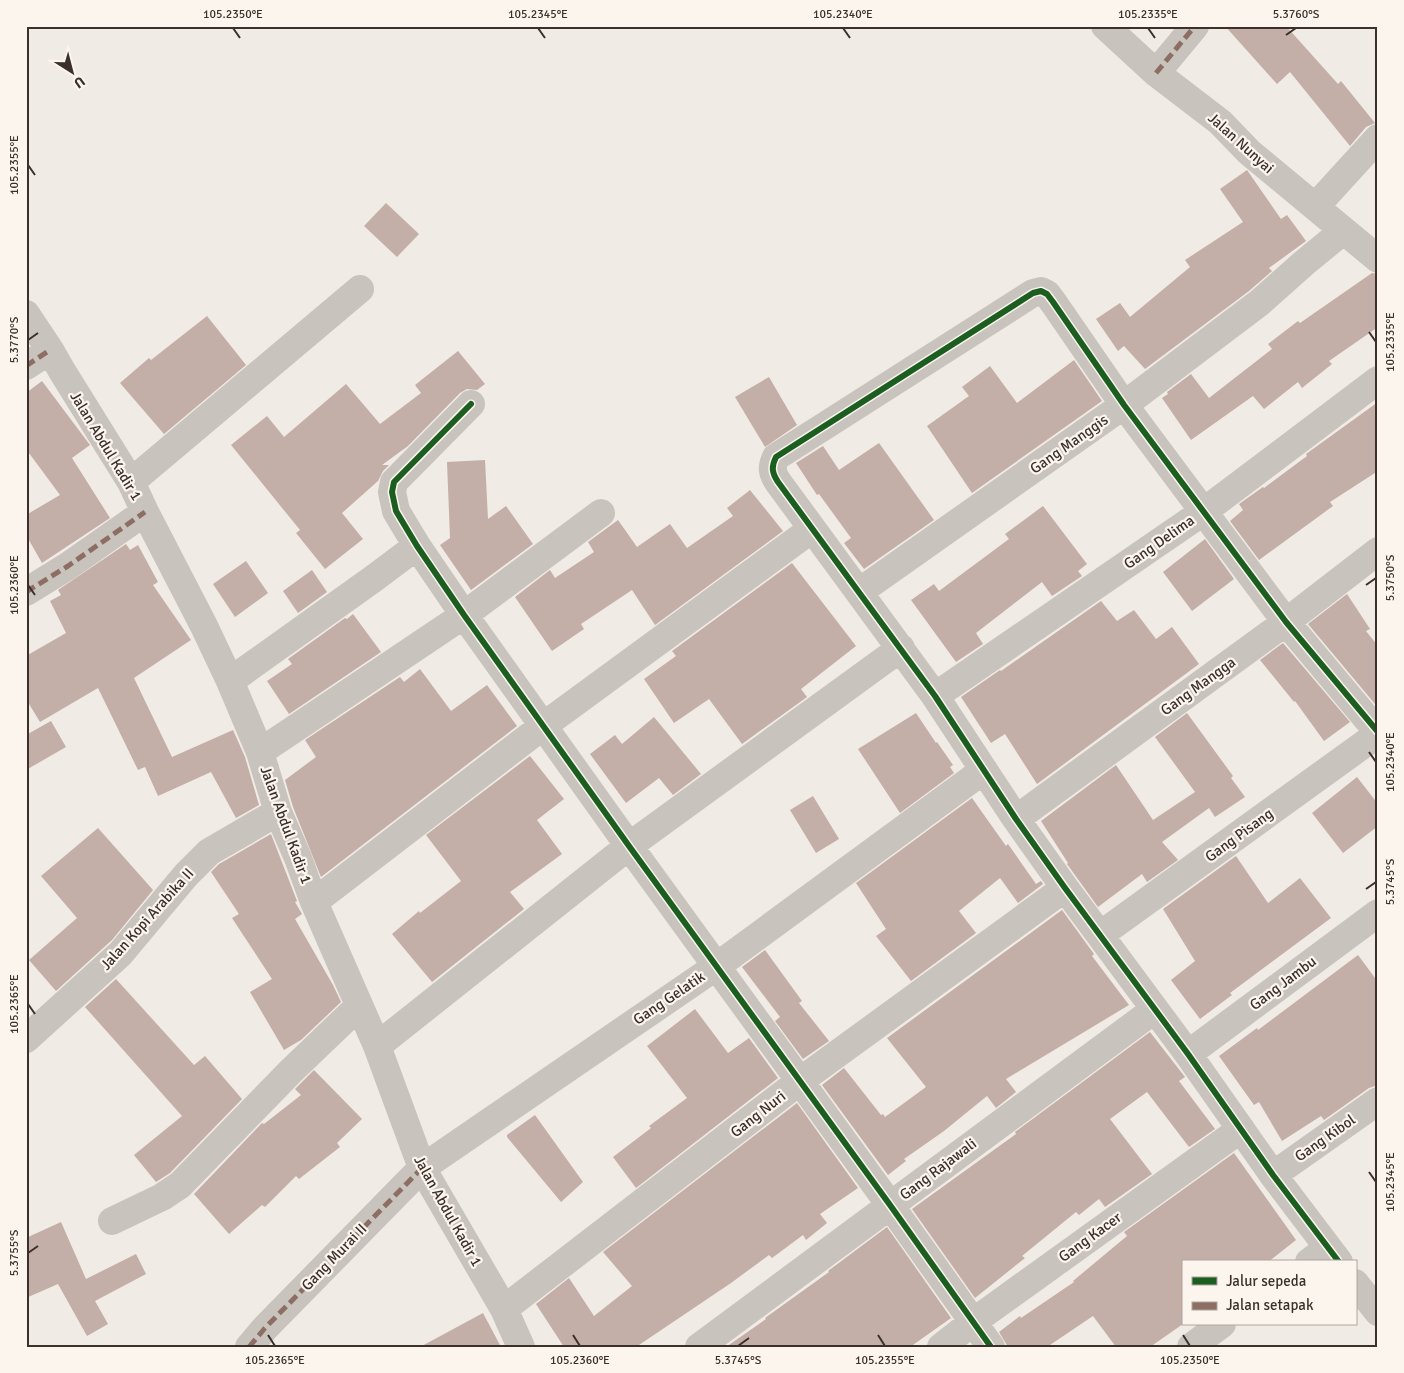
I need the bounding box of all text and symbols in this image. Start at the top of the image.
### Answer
text: 105.2350°E [203,7,263,22]
text: 105.2345°E [508,7,568,22]
text: 105.2340°E [813,7,873,22]
text: 105.2335°E [1118,7,1178,22]
text: 5.3760°S [1273,7,1320,22]
north arrow [48,48,98,98]
text: U [71,72,88,92]
street label: Jalan Nunyai [1204,109,1278,177]
text: 105.2355°E [7,135,22,195]
text: 105.2335°E [1383,312,1398,372]
text: 5.3770°S [7,316,22,363]
street label: Jalan Abdul Kadir 1 [66,388,146,504]
street label: Gang Manggis [1027,410,1112,477]
street label: Gang Delima [1120,511,1198,573]
text: 5.3750°S [1383,554,1398,601]
text: 105.2360°E [7,555,22,615]
street label: Gang Mangga [1157,653,1239,719]
text: 105.2340°E [1383,732,1398,792]
street label: Jalan Abdul Kadir 1 [256,764,316,886]
street label: Gang Pisang [1202,804,1277,866]
text: 5.3745°S [1383,858,1398,905]
street label: Jalan Kopi Arabika II [97,864,197,974]
street label: Gang Jambu [1246,952,1320,1014]
street label: Gang Gelatik [630,967,709,1029]
text: 105.2365°E [7,974,22,1034]
street label: Gang Nuri [727,1087,789,1141]
street label: Gang Kibol [1291,1111,1359,1165]
street label: Gang Rajawali [896,1134,980,1204]
text: 105.2345°E [1383,1152,1398,1212]
street label: Jalan Abdul Kadir 1 [410,1153,486,1269]
street label: Gang Kacer [1055,1208,1125,1266]
street label: Gang Murai II [298,1220,370,1294]
text: 5.3755°S [7,1229,22,1276]
legend [1182,1260,1356,1326]
text: Jalur sepeda [1226,1272,1306,1290]
text: Jalan setapak [1226,1296,1314,1314]
text: 105.2365°E [245,1353,305,1368]
text: 105.2360°E [550,1353,610,1368]
text: 5.3745°S [715,1353,762,1368]
text: 105.2355°E [855,1353,915,1368]
text: 105.2350°E [1160,1353,1220,1368]

